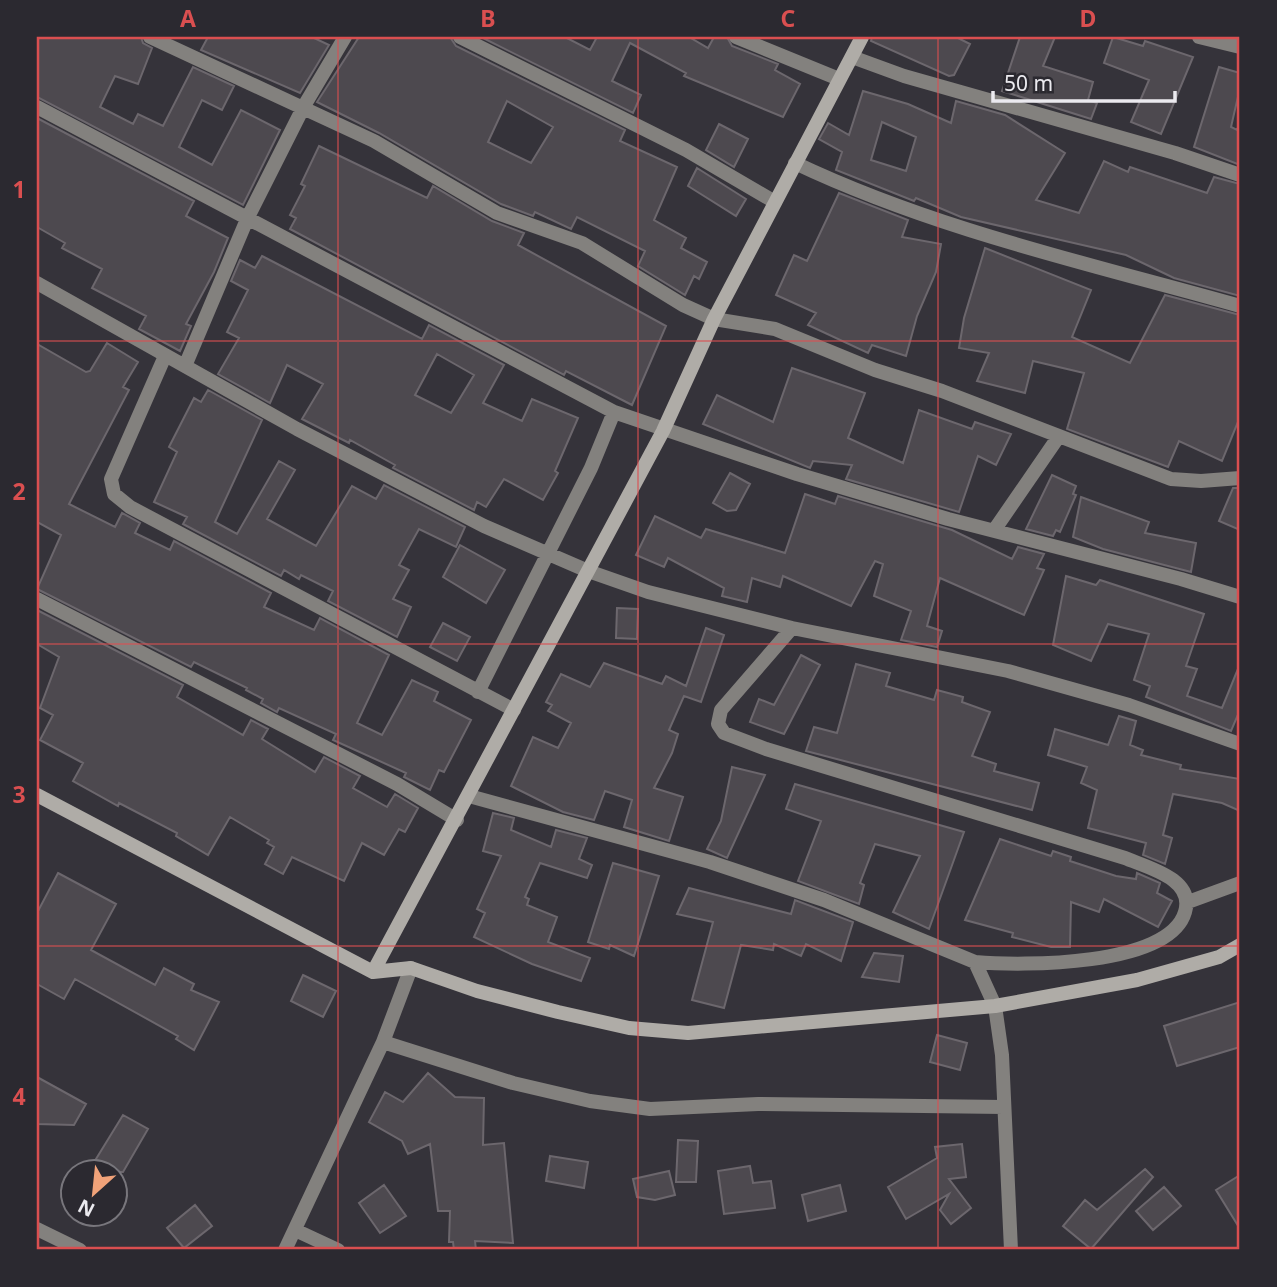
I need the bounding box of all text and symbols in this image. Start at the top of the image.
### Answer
text: A [180,2,196,34]
text: B [480,2,496,34]
text: C [781,2,796,34]
text: D [1080,2,1096,34]
scale bar [993,60,1176,104]
text: 50 m [1004,69,1053,97]
text: 1 [12,173,26,205]
text: 2 [12,475,26,507]
text: 3 [12,778,26,810]
text: 4 [12,1080,26,1112]
north arrow [60,1158,130,1228]
text: N [73,1193,99,1223]

